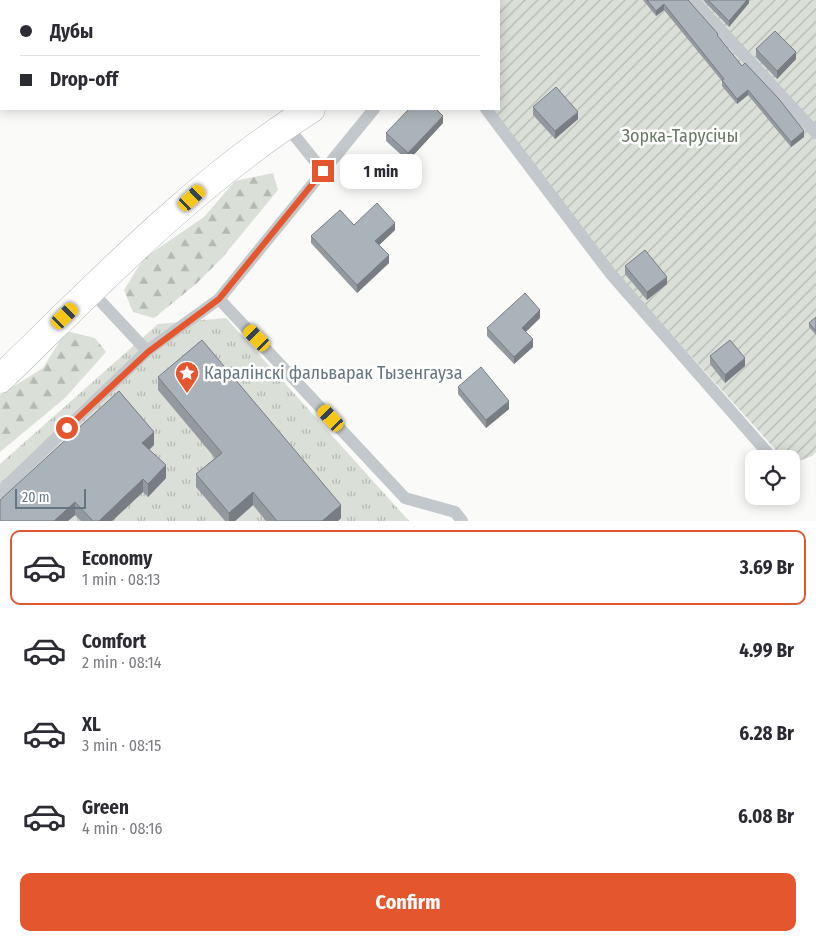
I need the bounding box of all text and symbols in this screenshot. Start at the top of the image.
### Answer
text: Дубы [50,20,93,43]
text: Drop-off [50,68,118,91]
park label: Зорка-Тарусічы [622,125,738,147]
callout: 1 min [340,154,423,188]
route end [312,160,334,182]
text: 1 min [364,162,398,181]
car [175,182,208,214]
car [48,300,81,332]
car [241,322,272,354]
place icon: Каралінскі фальварак Тызенгауза [174,360,200,394]
place label: Каралінскі фальварак Тызенгауза [204,362,463,384]
car [315,402,346,434]
route start [56,417,78,439]
map controls [745,450,800,505]
button: locate [745,450,800,505]
scale bar [15,486,86,509]
text: 20 m [22,489,50,506]
icon: car [22,545,67,590]
text: Economy [82,547,152,570]
text: 3.69 Br [740,556,794,579]
text: 1 min · 08:13 [82,570,160,589]
icon: car [22,628,67,673]
text: Comfort [82,630,146,653]
text: 4.99 Br [739,639,794,662]
text: 2 min · 08:14 [82,653,162,672]
icon: car [22,711,67,756]
text: XL [82,713,101,736]
text: 6.28 Br [739,722,794,745]
text: 3 min · 08:15 [82,736,161,755]
icon: car [22,794,67,839]
text: Green [82,796,129,819]
text: 6.08 Br [738,805,794,828]
text: 4 min · 08:16 [82,819,162,838]
button: Confirm [20,873,796,931]

